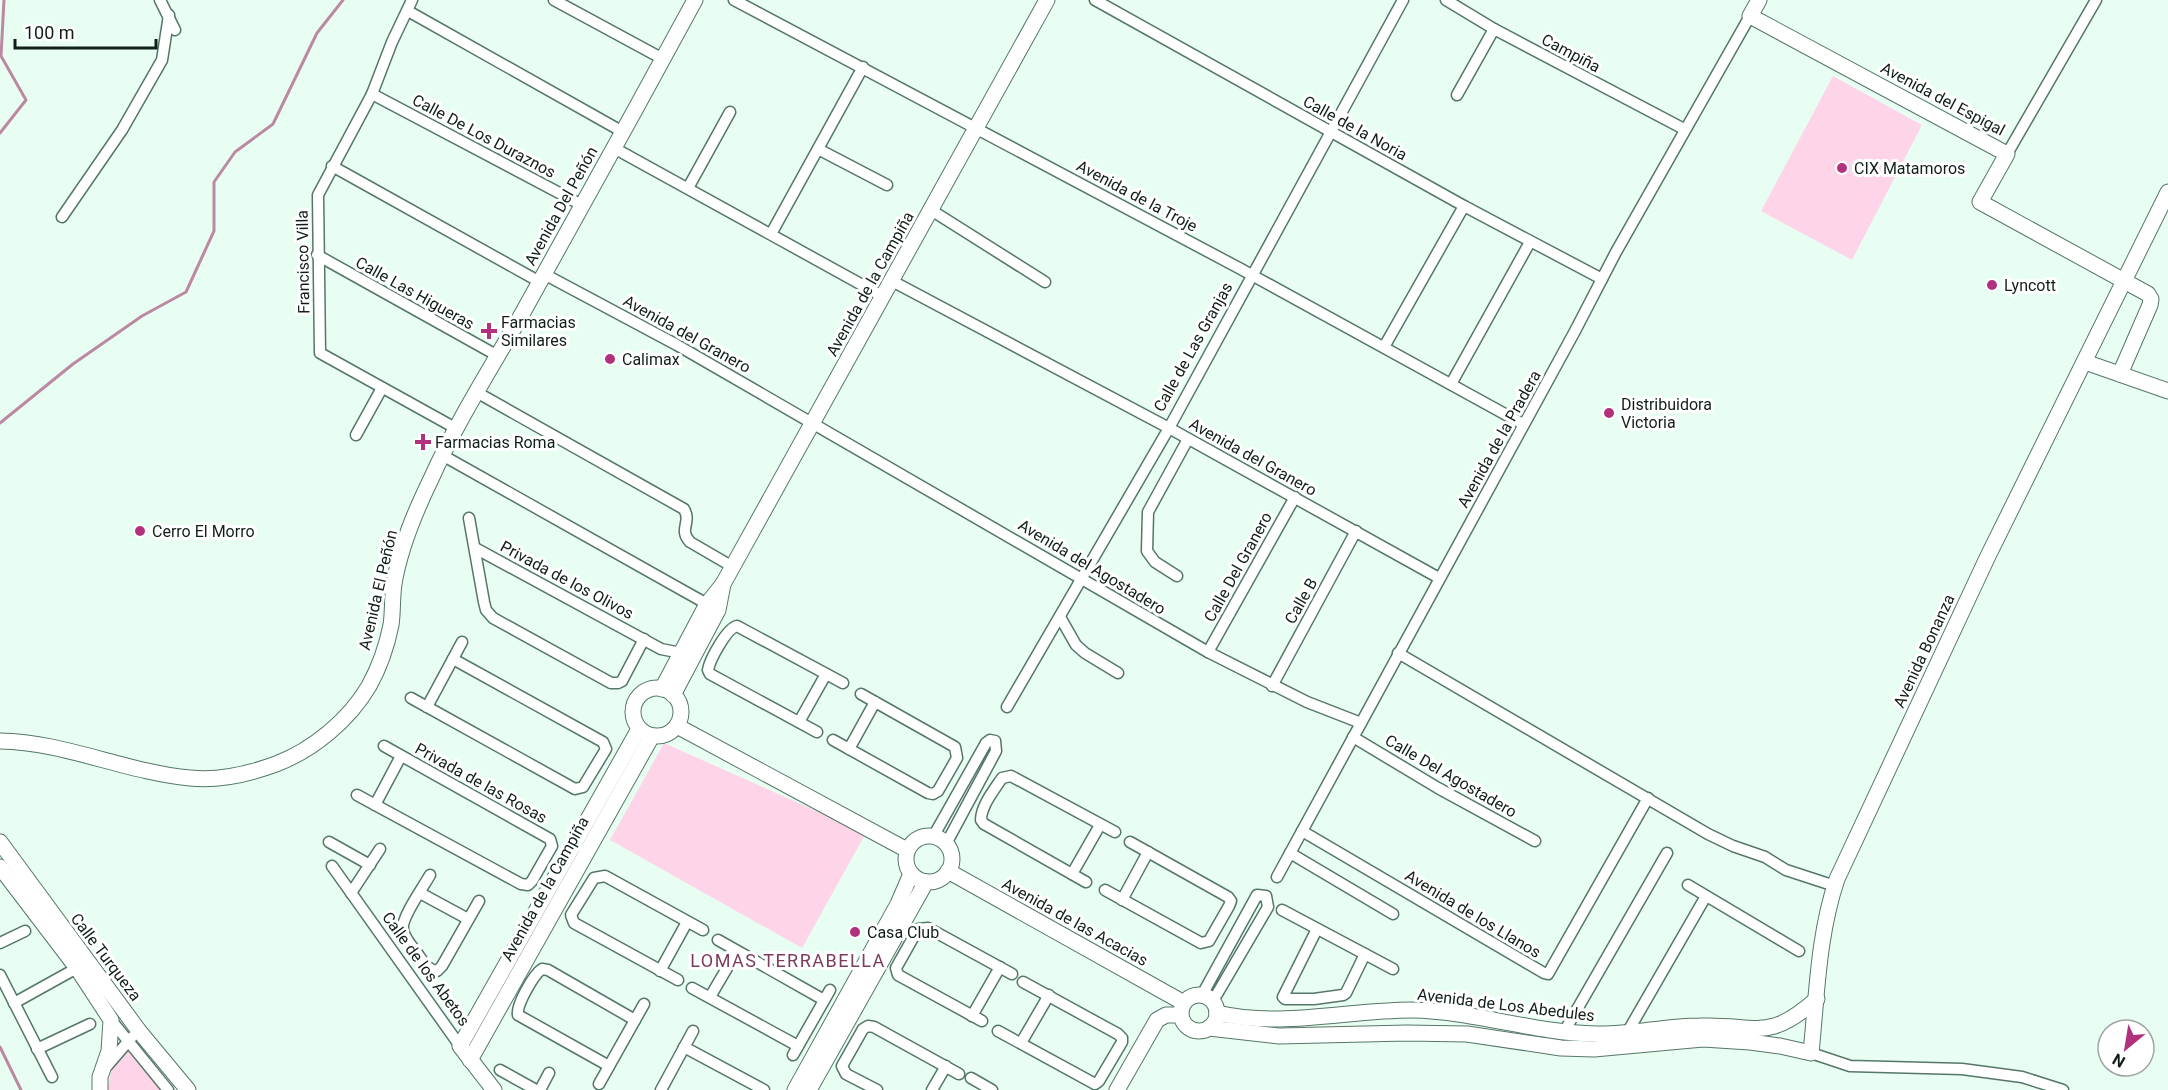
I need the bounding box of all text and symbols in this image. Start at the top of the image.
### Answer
scale bar [15,12,156,50]
text: 100 m [24,22,75,43]
street label: Campiña [1538,30,1604,76]
street label: Avenida del Espigal [1878,58,2008,140]
street label: Calle De Los Duraznos [409,90,559,182]
street label: Calle de la Noria [1300,92,1410,164]
street label: Avenida Del Peñón [521,143,601,269]
street label: Avenida de la Troje [1073,156,1201,236]
place label: CIX Matamoros [1854,159,1965,178]
marker: CIX Matamoros [1835,161,1849,175]
street label: Avenida de la Campiña [822,208,918,360]
street label: Francisco Villa [293,210,313,314]
street label: Calle Las Higueras [352,253,478,333]
place label: Lyncott [2004,276,2056,295]
marker: Lyncott [1985,278,1999,292]
street label: Calle de Las Granjas [1150,279,1236,415]
street label: Avenida del Granero [620,291,754,377]
place label: Farmacias Similares [501,313,576,350]
marker: Farmacias Similares [482,324,496,338]
place label: Calimax [622,350,680,369]
marker: Calimax [603,352,617,366]
street label: Avenida de la Pradera [1453,367,1545,511]
place label: Distribuidora Victoria [1621,395,1712,432]
marker: Distribuidora Victoria [1602,406,1616,420]
street label: Avenida del Granero [1186,414,1320,500]
place label: Farmacias Roma [435,433,555,452]
marker: Farmacias Roma [416,435,430,449]
street label: Calle Del Granero [1200,509,1276,625]
street label: Avenida del Agostadero [1015,515,1169,619]
place label: Cerro El Morro [152,522,255,541]
marker: Cerro El Morro [133,524,147,538]
street label: Avenida El Peñón [355,528,401,652]
street label: Privada de los Olivos [497,537,637,623]
street label: Calle B [1281,575,1321,627]
street label: Avenida Bonanza [1889,591,1959,711]
street label: Calle Del Agostadero [1382,731,1520,821]
street label: Privada de las Rosas [412,739,550,827]
street label: Avenida de la Campiña [497,813,593,965]
street label: Avenida de los Llanos [1402,866,1544,962]
street label: Avenida de las Acacias [999,874,1151,970]
street label: Calle de los Abetos [378,908,474,1030]
street label: Calle Turqueza [67,909,145,1005]
place label: Casa Club [867,923,939,942]
marker: Casa Club [848,925,862,939]
district label: LOMAS TERRABELLA [690,950,886,971]
street label: Avenida de Los Abedules [1416,985,1596,1025]
north arrow [2096,1018,2156,1078]
text: N [2109,1050,2128,1072]

